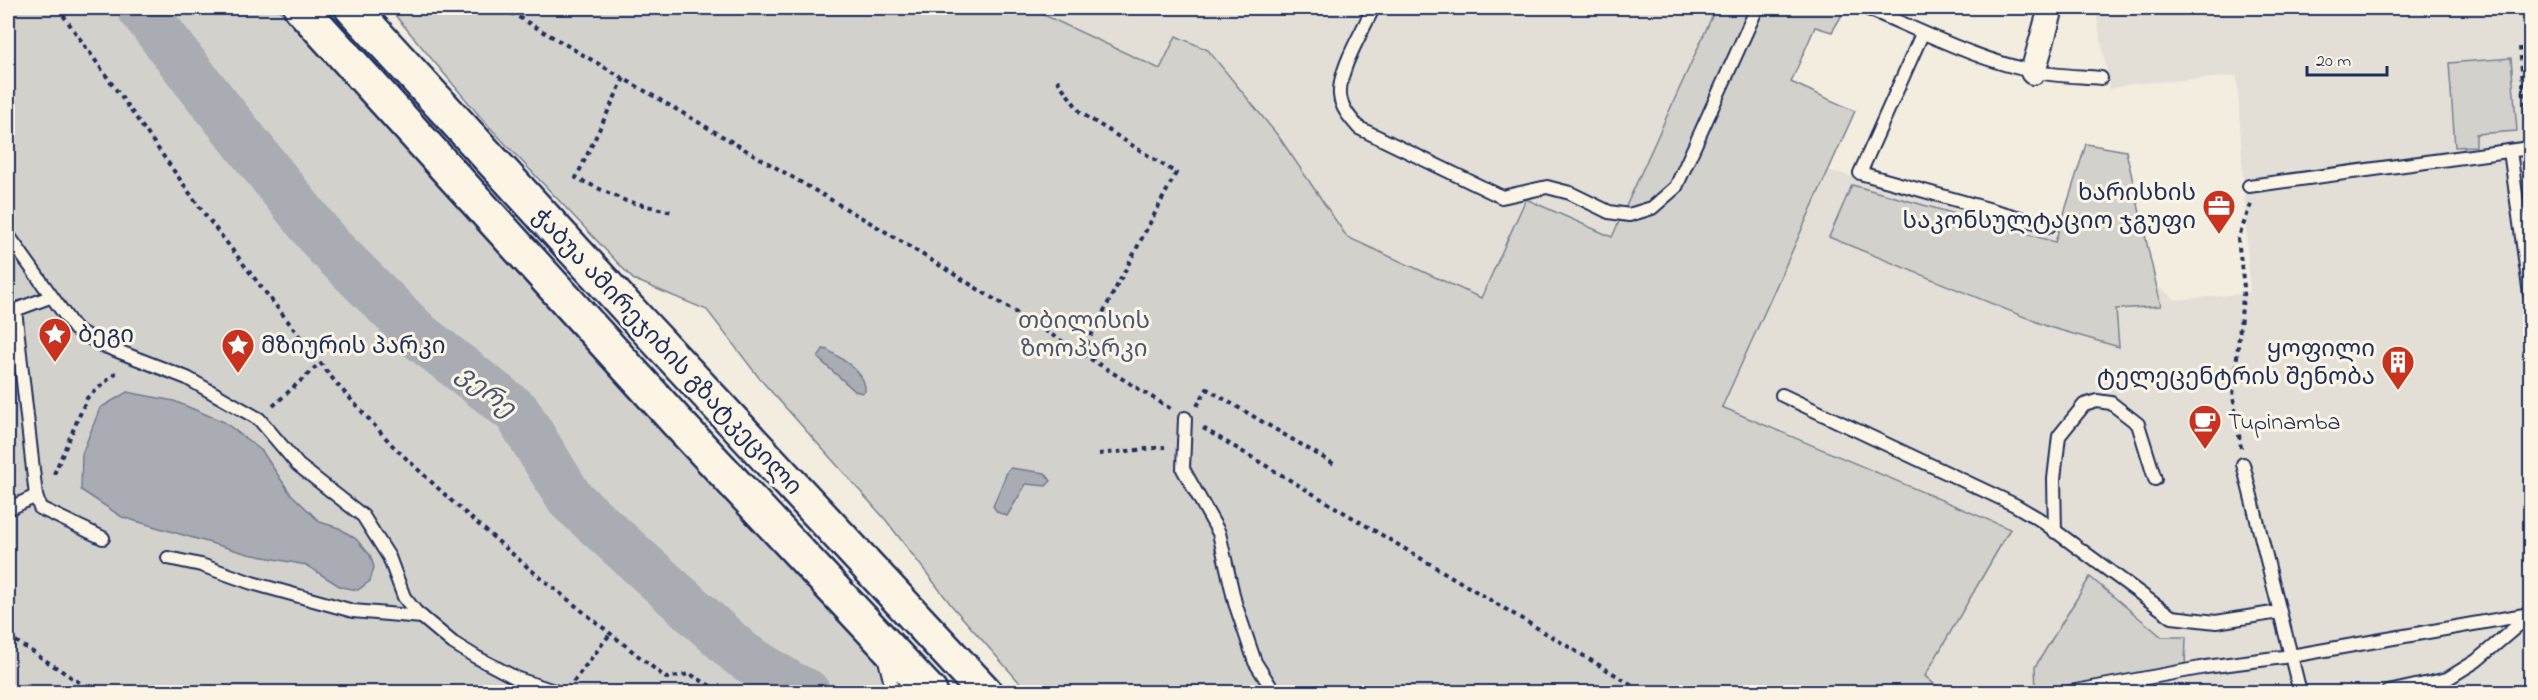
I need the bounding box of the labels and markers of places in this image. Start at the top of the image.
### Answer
place label: ხარისხის საკონსულტაციო ჯგუფი [1903,177,2196,240]
office icon: ხარისხის საკონსულტაციო ჯგუფი [2201,188,2237,235]
place icon: ბეგი [37,316,73,363]
place label: ბეგი [78,319,134,354]
place icon: მზიურის პარკი [220,327,256,374]
place label: მზიურის პარკი [261,330,446,365]
place label: ყოფილი ტელეცენტრის შენობა [2097,333,2375,396]
building icon: ყოფილი ტელეცენტრის შენობა [2380,344,2416,391]
cafe icon: Tupinamba [2187,403,2223,450]
place label: Tupinamba [2228,406,2340,441]

